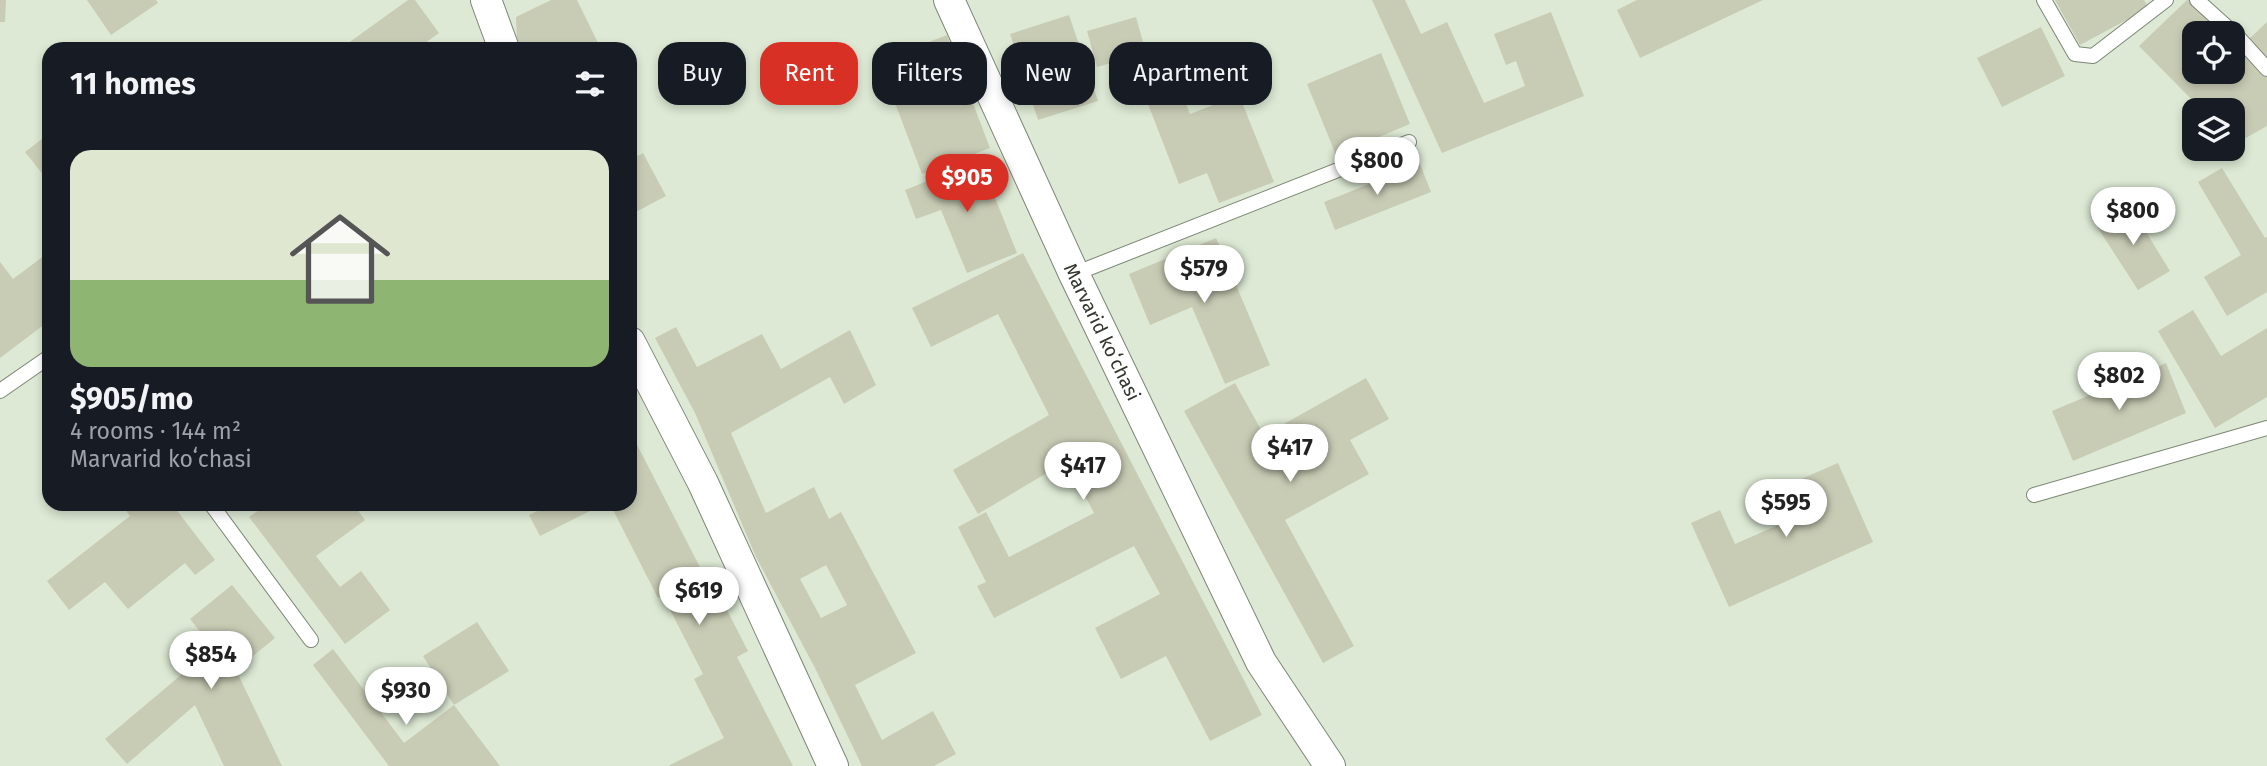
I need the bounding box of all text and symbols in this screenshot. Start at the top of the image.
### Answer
map controls [2182,21,2245,161]
button: locate [2182,21,2245,84]
chip: Buy [658,42,746,105]
chip: Rent [760,42,858,105]
chip: Filters [872,42,987,105]
chip: New [1001,42,1095,105]
chip: Apartment [1109,42,1272,105]
icon: filters [571,65,609,103]
text: 11 homes [70,66,196,102]
button: layers [2182,98,2245,161]
pin: $800 [1336,138,1418,197]
text: $800 [1351,146,1403,174]
pin: $905 [926,154,1008,214]
text: $905 [942,163,992,191]
pin: $800 [2092,188,2174,247]
icon: home [277,196,403,322]
text: $800 [2107,196,2159,224]
pin: $579 [1163,246,1245,305]
text: $579 [1180,254,1228,282]
street label: Marvarid koʻchasi [1059,260,1145,404]
pin: $802 [2078,352,2160,412]
text: $802 [2093,361,2145,389]
text: $905/mo [70,381,193,417]
text: 4 rooms · 144 m² [70,417,241,445]
pin: $417 [1249,424,1331,484]
text: $417 [1267,433,1313,461]
pin: $417 [1042,442,1124,502]
text: Marvarid koʻchasi [70,445,252,473]
text: $417 [1060,451,1106,479]
pin: $595 [1745,480,1827,539]
text: $595 [1761,488,1811,516]
pin: $619 [658,568,740,627]
text: $619 [675,576,723,604]
pin: $854 [170,632,252,691]
text: $854 [185,640,237,668]
pin: $930 [365,668,447,727]
text: $930 [381,676,431,704]

